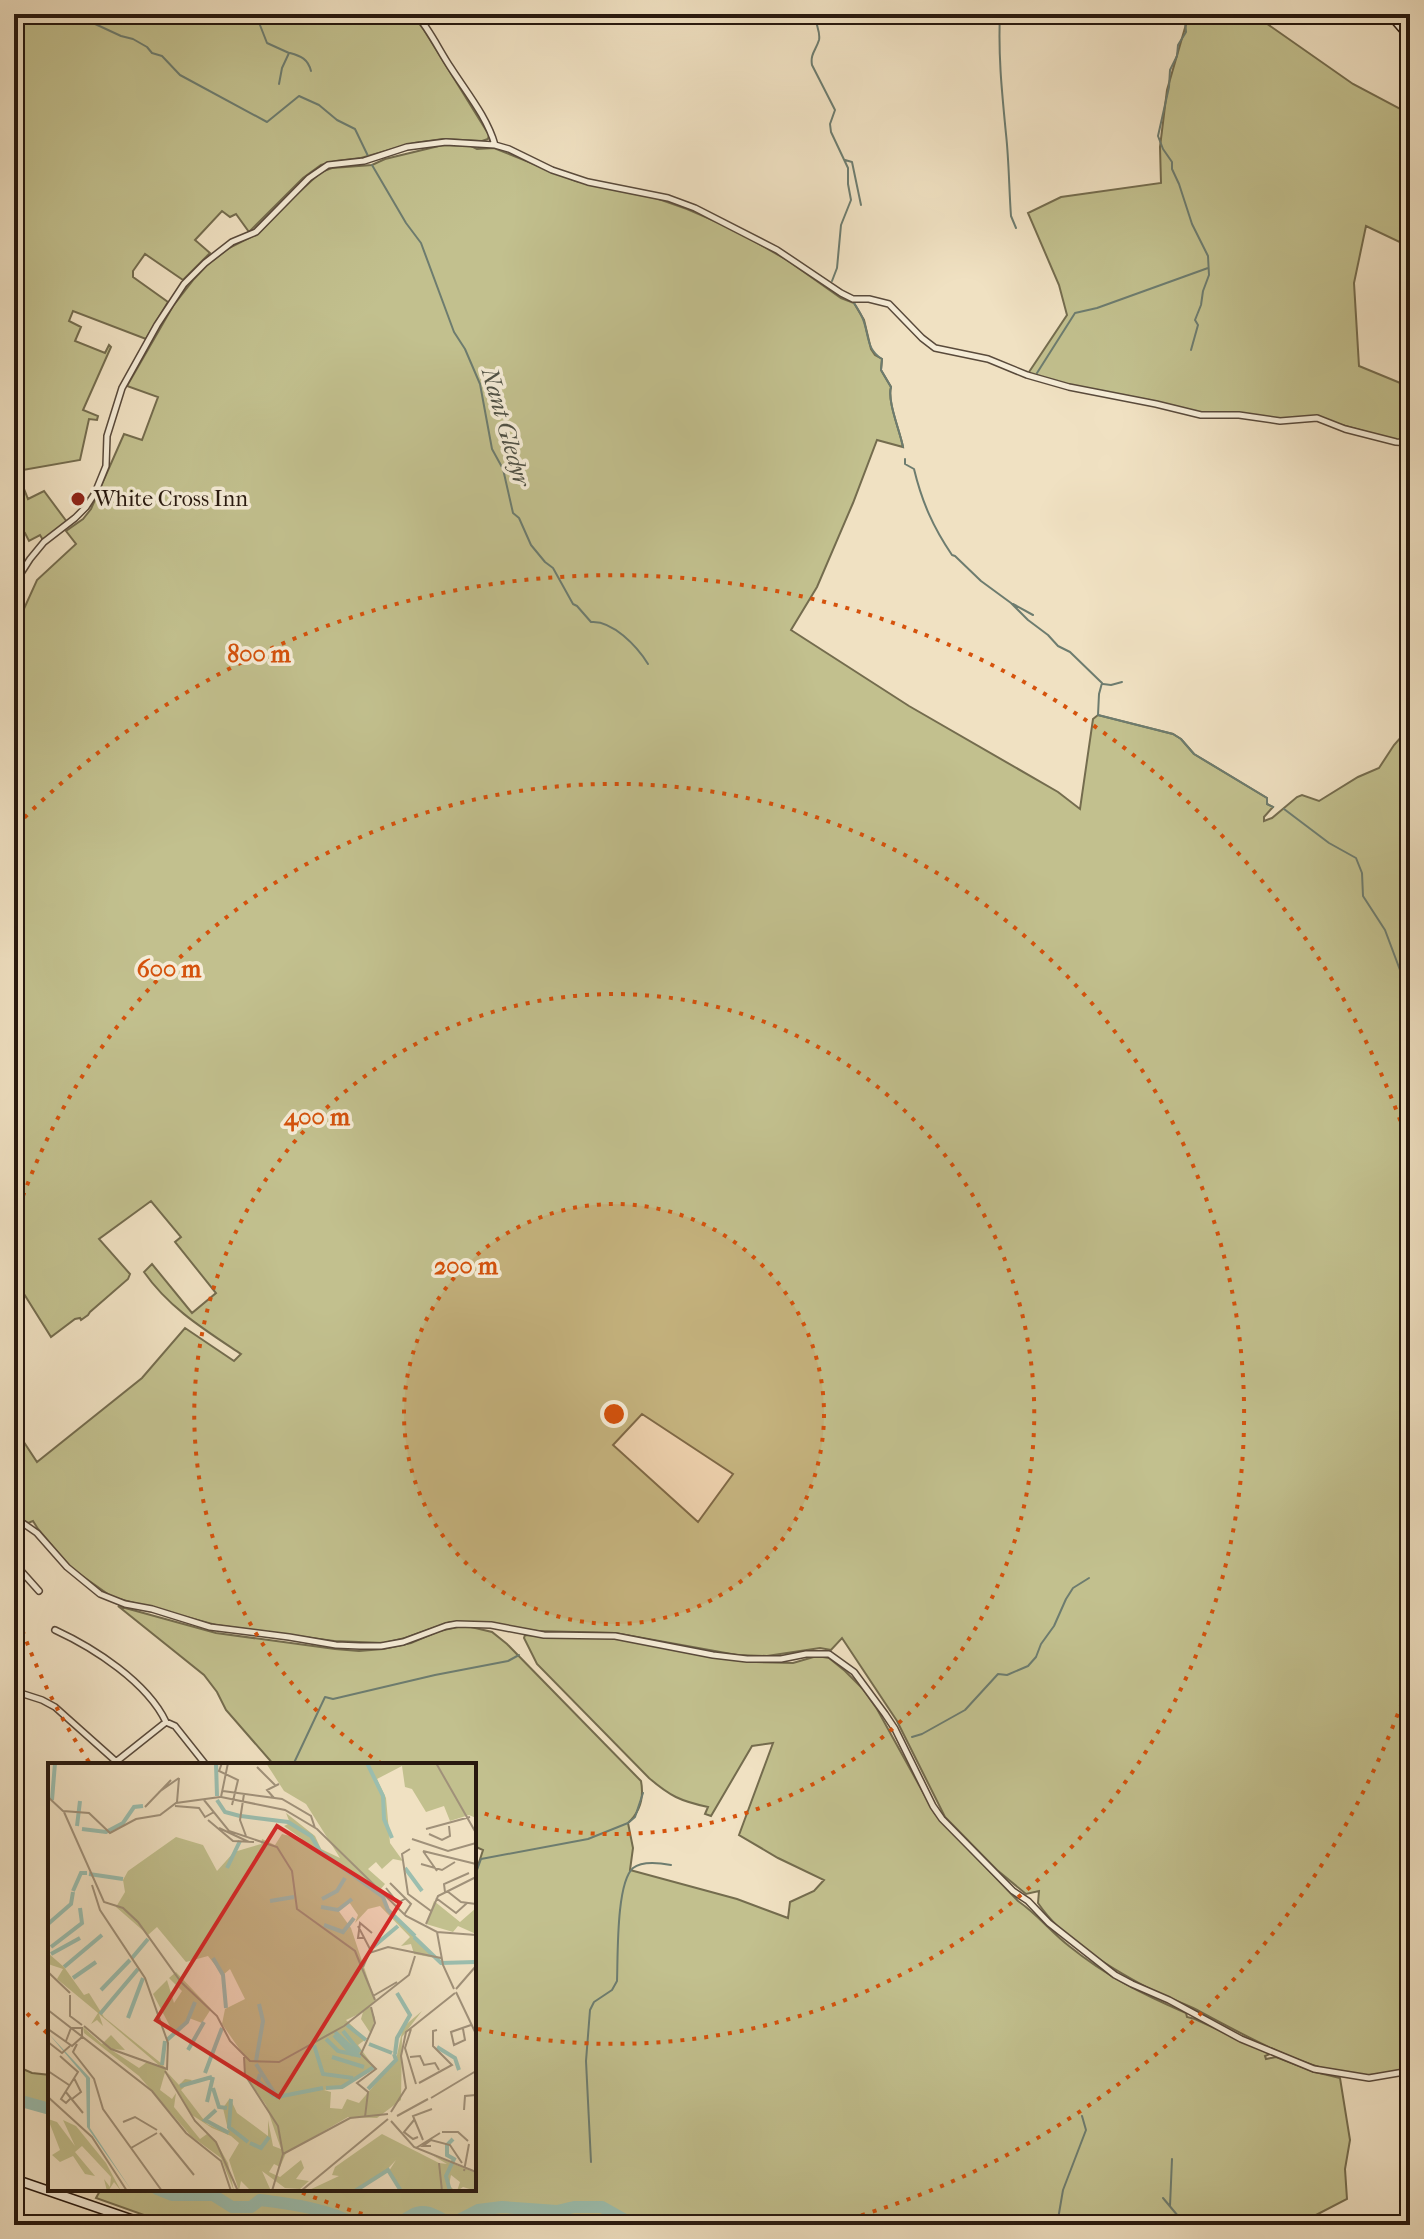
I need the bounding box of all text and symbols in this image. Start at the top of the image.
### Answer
water label: Nant Gledyr [475,364,537,492]
place label: White Cross Inn [93,486,248,512]
marker: White Cross Inn [69,490,87,508]
text: 800 m [227,640,292,668]
text: 600 m [137,955,202,983]
text: 400 m [283,1103,351,1132]
text: 200 m [434,1252,499,1280]
centre of rings [600,1400,628,1428]
inset map [48,1763,476,2191]

